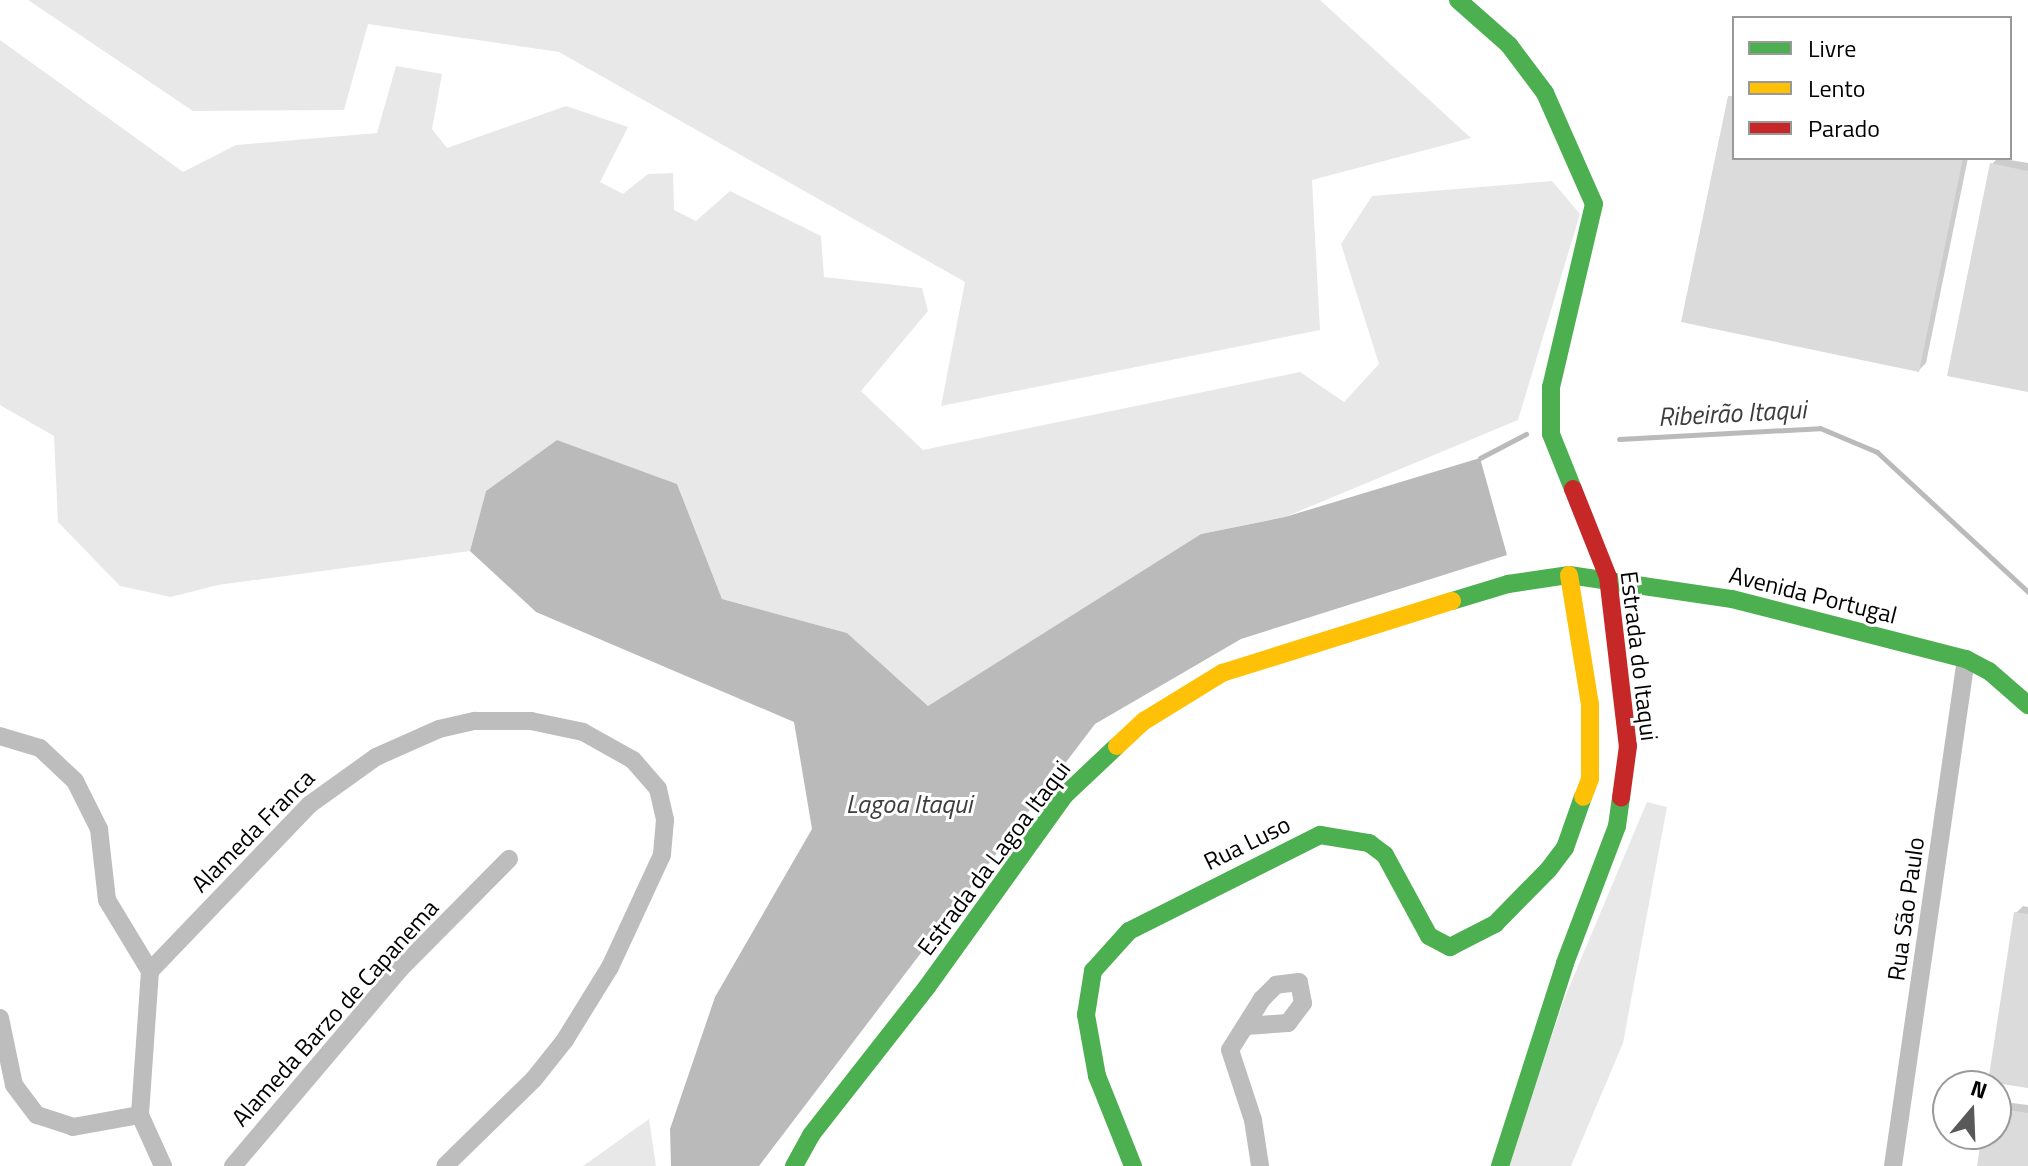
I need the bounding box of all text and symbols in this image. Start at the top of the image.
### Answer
legend [1732,16,2012,160]
text: Livre [1808,30,1856,66]
text: Lento [1808,70,1865,106]
text: Parado [1808,110,1880,146]
water label: Ribeirão Itaqui [1657,394,1807,432]
street label: Avenida Portugal [1726,560,1900,630]
street label: Estrada do Itaqui [1614,569,1664,743]
street label: Estrada da Lagoa Itaqui [911,755,1077,961]
street label: Alameda Franca [186,764,320,898]
water label: Lagoa Itaqui [846,788,972,820]
street label: Rua Luso [1199,810,1295,876]
street label: Rua São Paulo [1882,835,1930,983]
street label: Alameda Barzo de Capanema [226,894,444,1132]
north arrow [1932,1070,2012,1150]
text: N [1966,1071,1992,1108]

